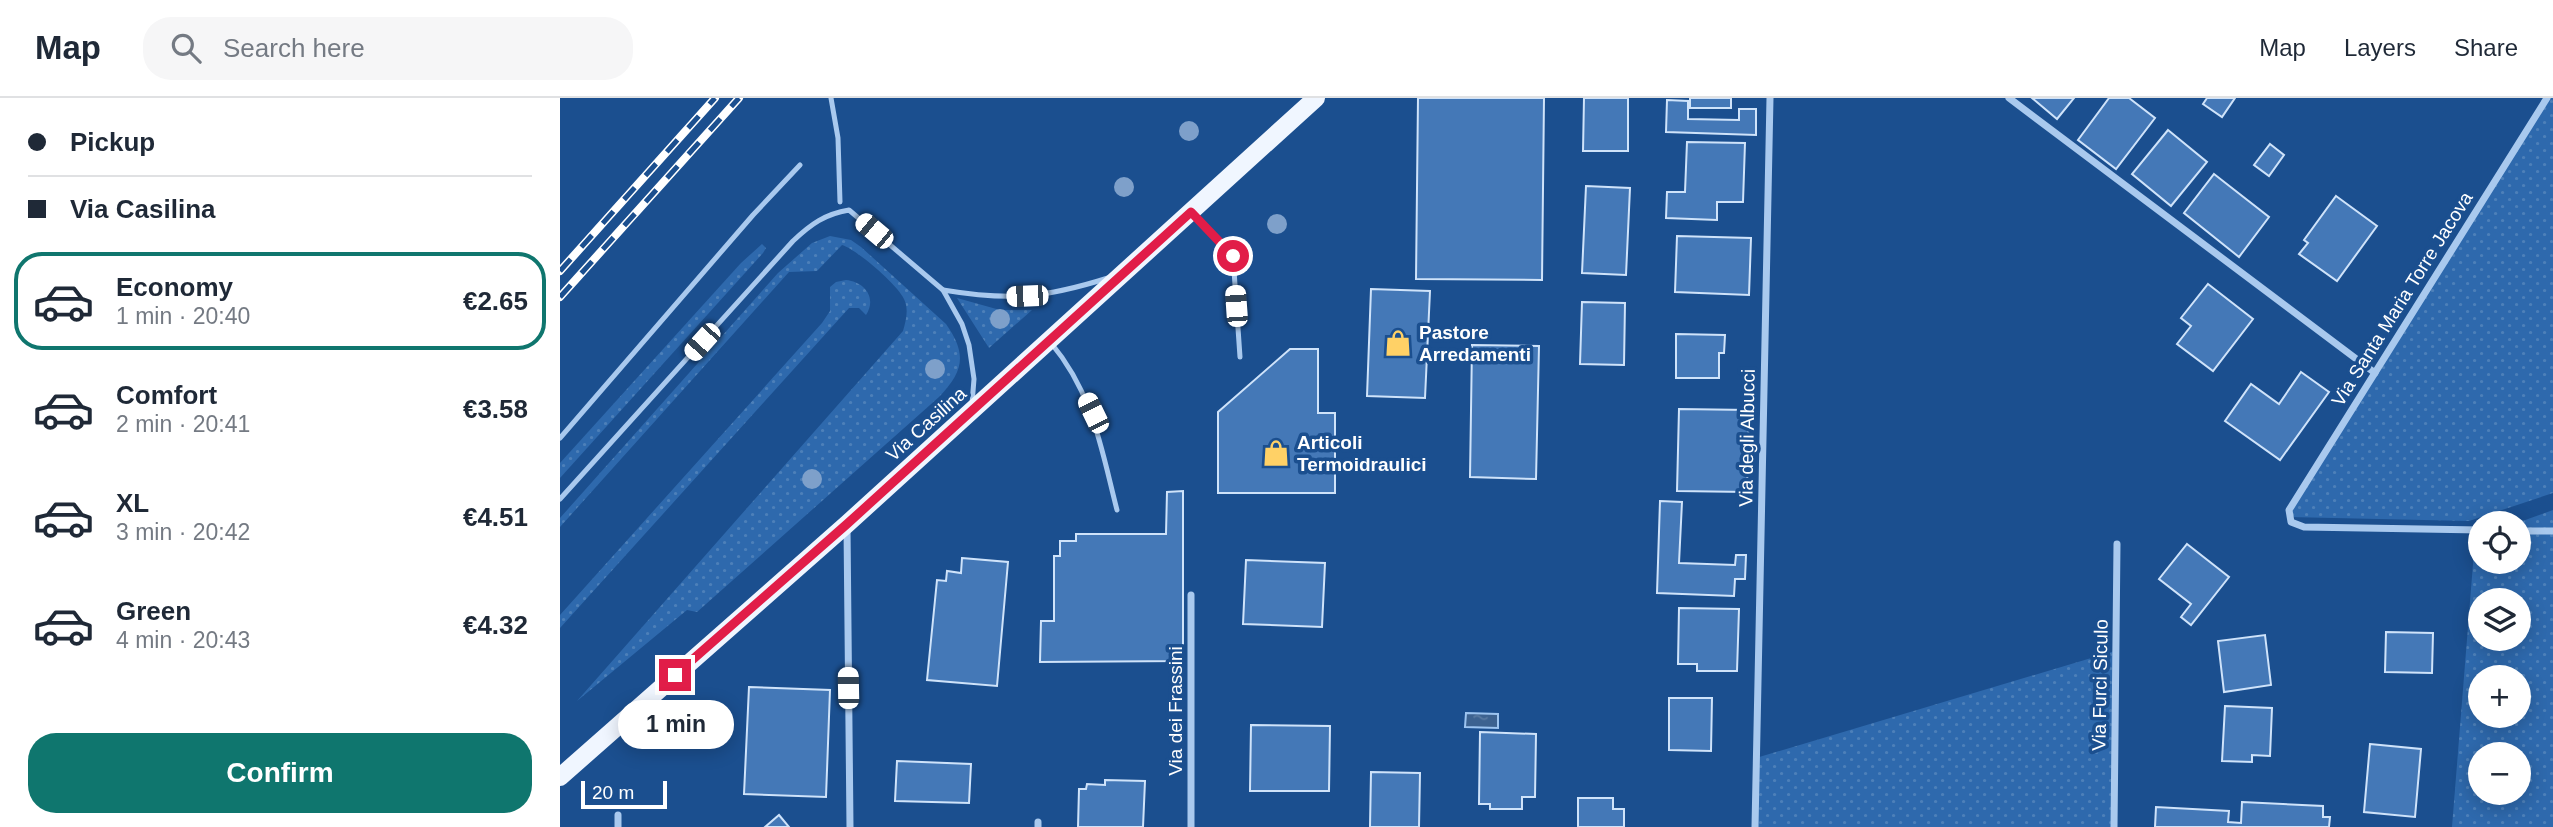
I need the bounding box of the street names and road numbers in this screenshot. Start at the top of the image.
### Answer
street label: Via Santa Maria Torre Jacova [2327,188,2477,410]
street label: Via degli Albucci [1735,369,1759,507]
street label: Via Casilina [882,382,970,465]
street label: Via Furci Siculo [2088,619,2112,751]
street label: Via dei Frassini [1165,646,1186,776]

